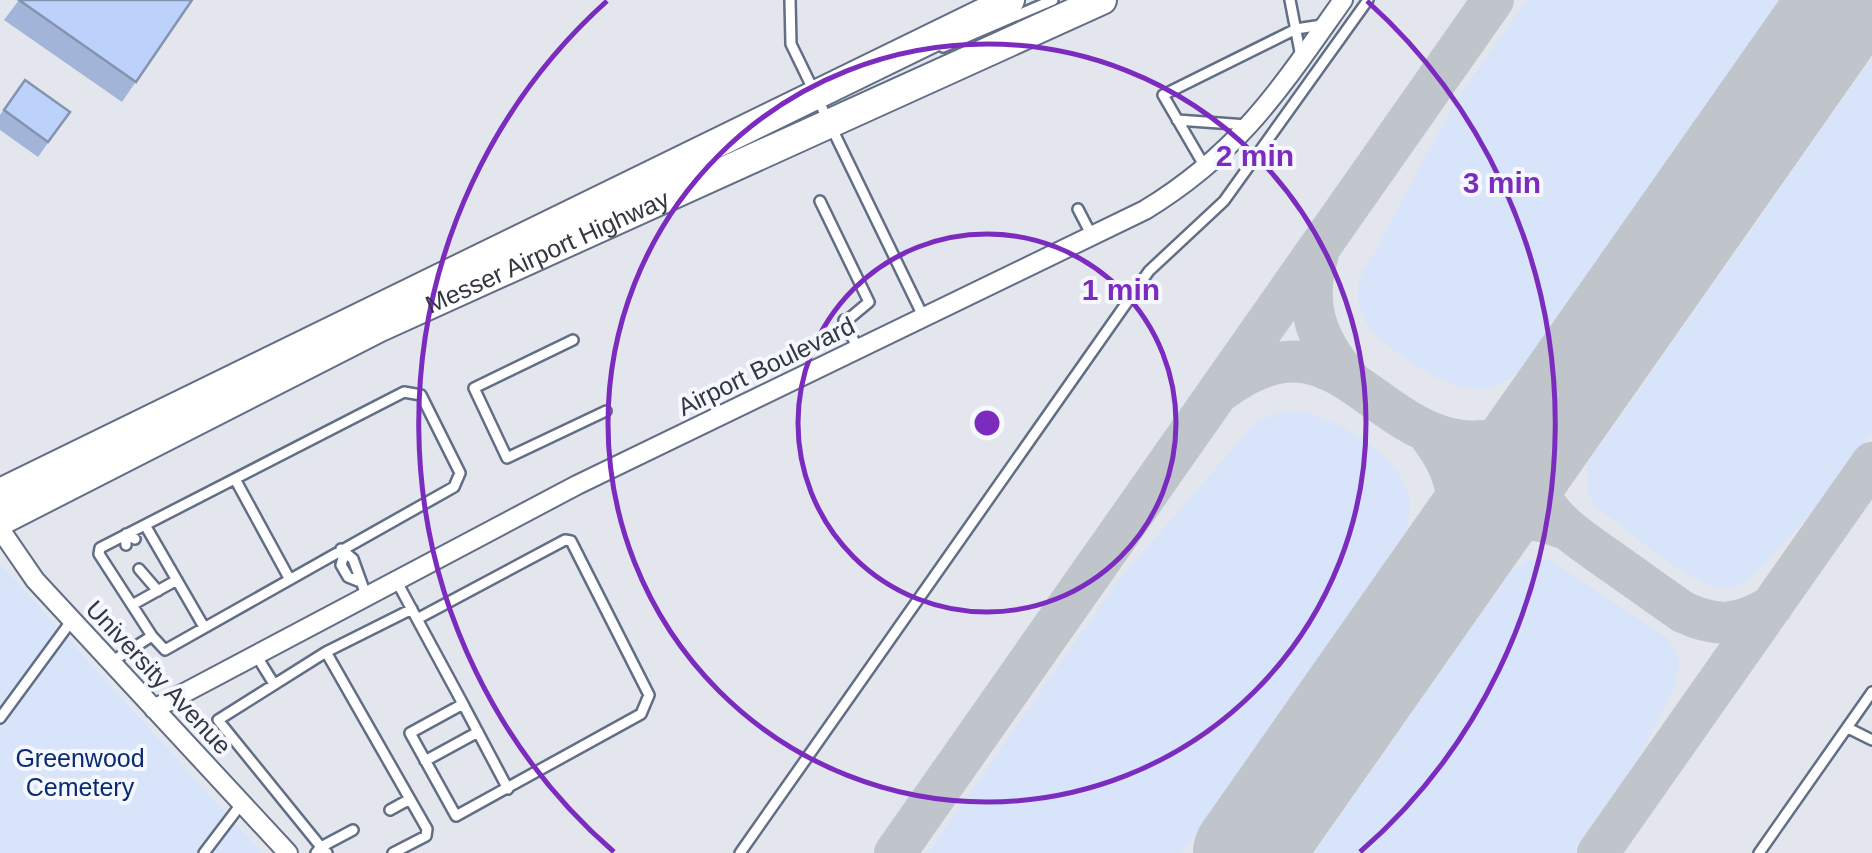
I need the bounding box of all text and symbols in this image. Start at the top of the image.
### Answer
text: 2 min [1216,139,1294,172]
text: 3 min [1463,166,1541,199]
street label: Messer Airport Highway [421,184,674,319]
text: 1 min [1082,273,1160,306]
street label: Airport Boulevard [673,311,859,421]
centre of rings [969,405,1005,441]
street label: University Avenue [81,594,237,760]
park label: Greenwood Cemetery [15,744,145,801]

